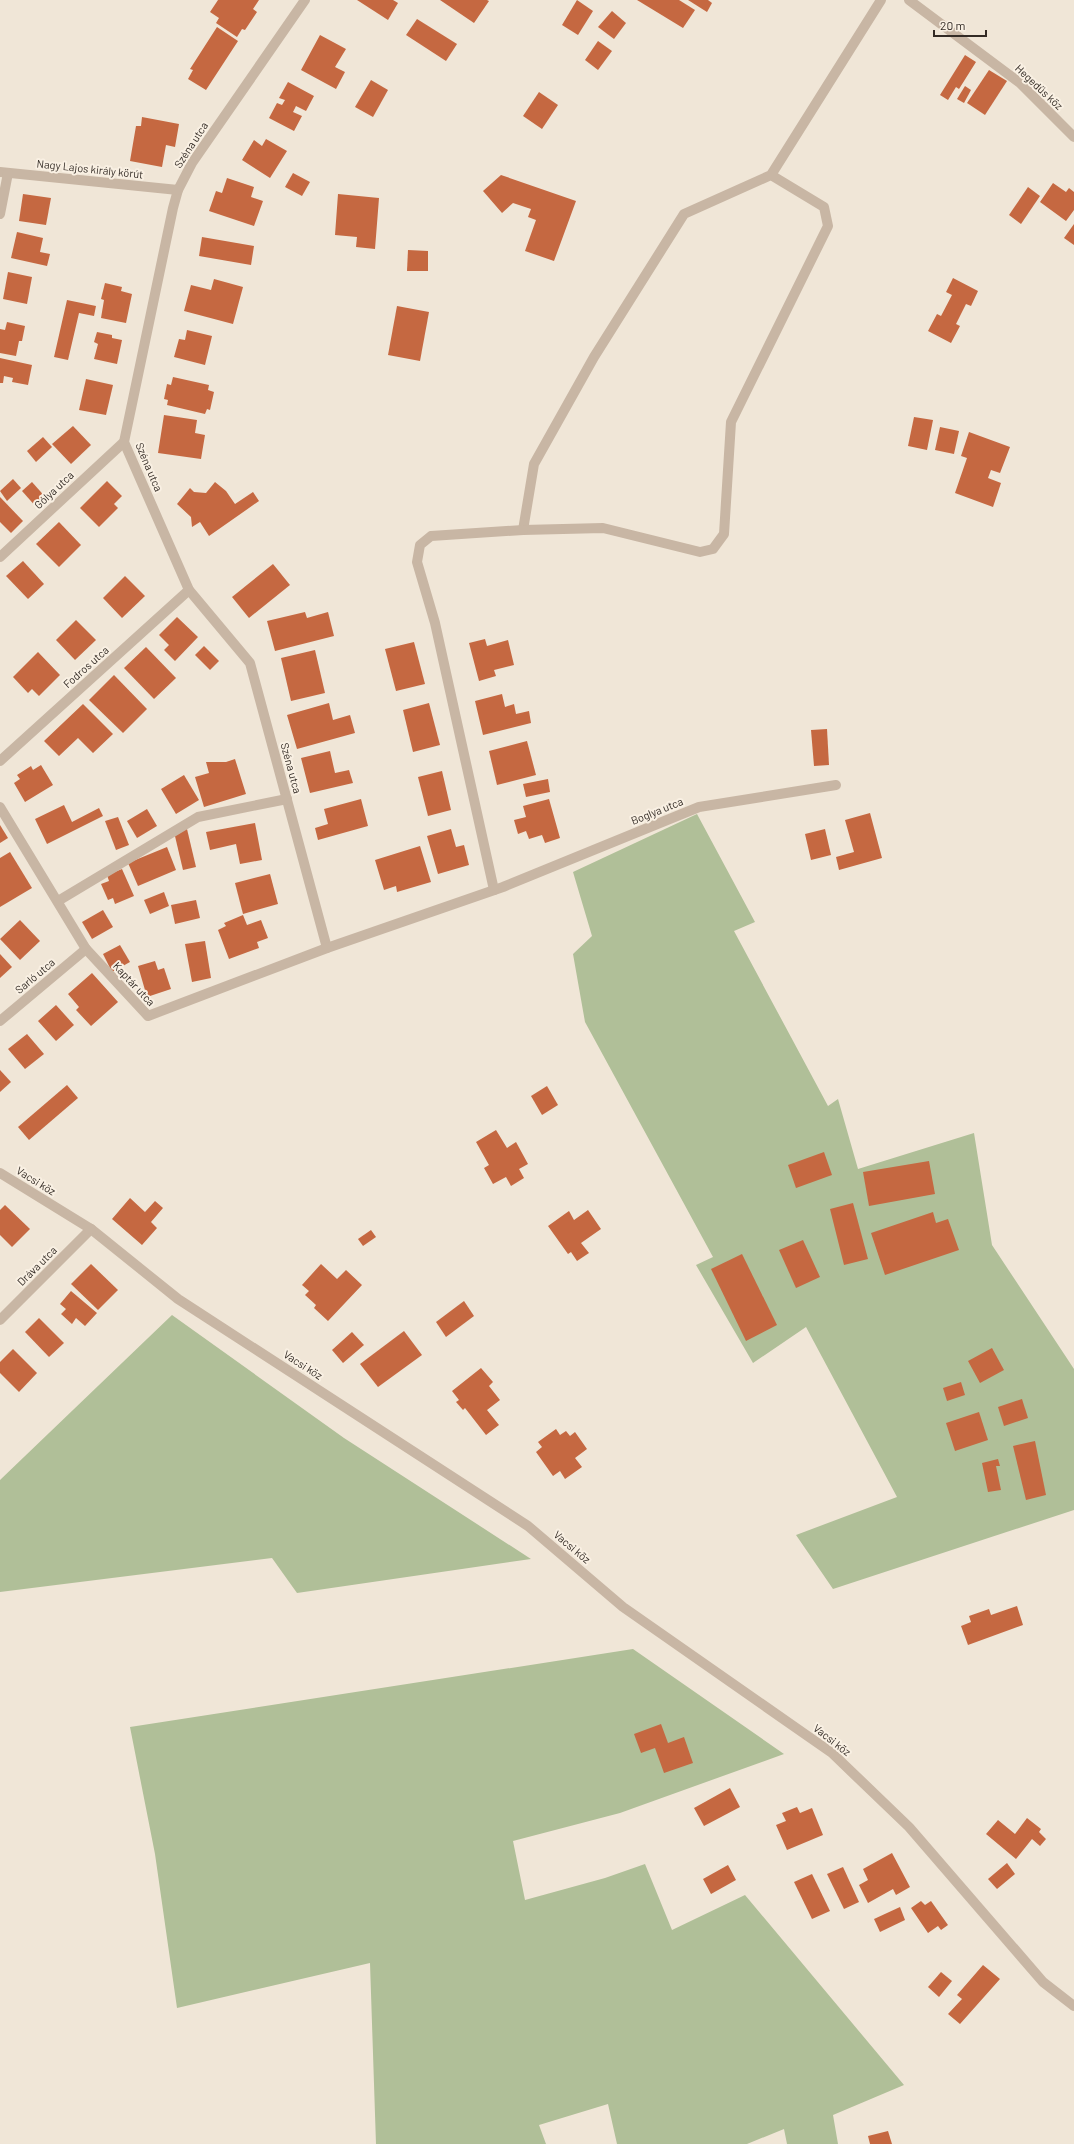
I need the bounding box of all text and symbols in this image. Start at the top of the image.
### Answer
scale bar [934,12,986,38]
text: 20 m [940,18,966,32]
street label: Hegedűs köz [1013,61,1066,112]
street label: Széna utca [171,119,210,170]
street label: Nagy Lajos király körút [36,156,144,181]
street label: Széna utca [133,440,166,493]
street label: Gólya utca [31,468,76,511]
street label: Fodros utca [60,643,111,690]
street label: Széna utca [278,741,304,795]
street label: Boglya utca [629,794,685,827]
street label: Sarló utca [12,955,57,996]
street label: Kaptár utca [111,959,158,1008]
street label: Vacsi köz [14,1163,58,1198]
street label: Dráva utca [14,1243,59,1288]
street label: Vacsi köz [281,1347,325,1382]
street label: Vacsi köz [551,1528,593,1566]
street label: Vacsi köz [811,1721,854,1758]

